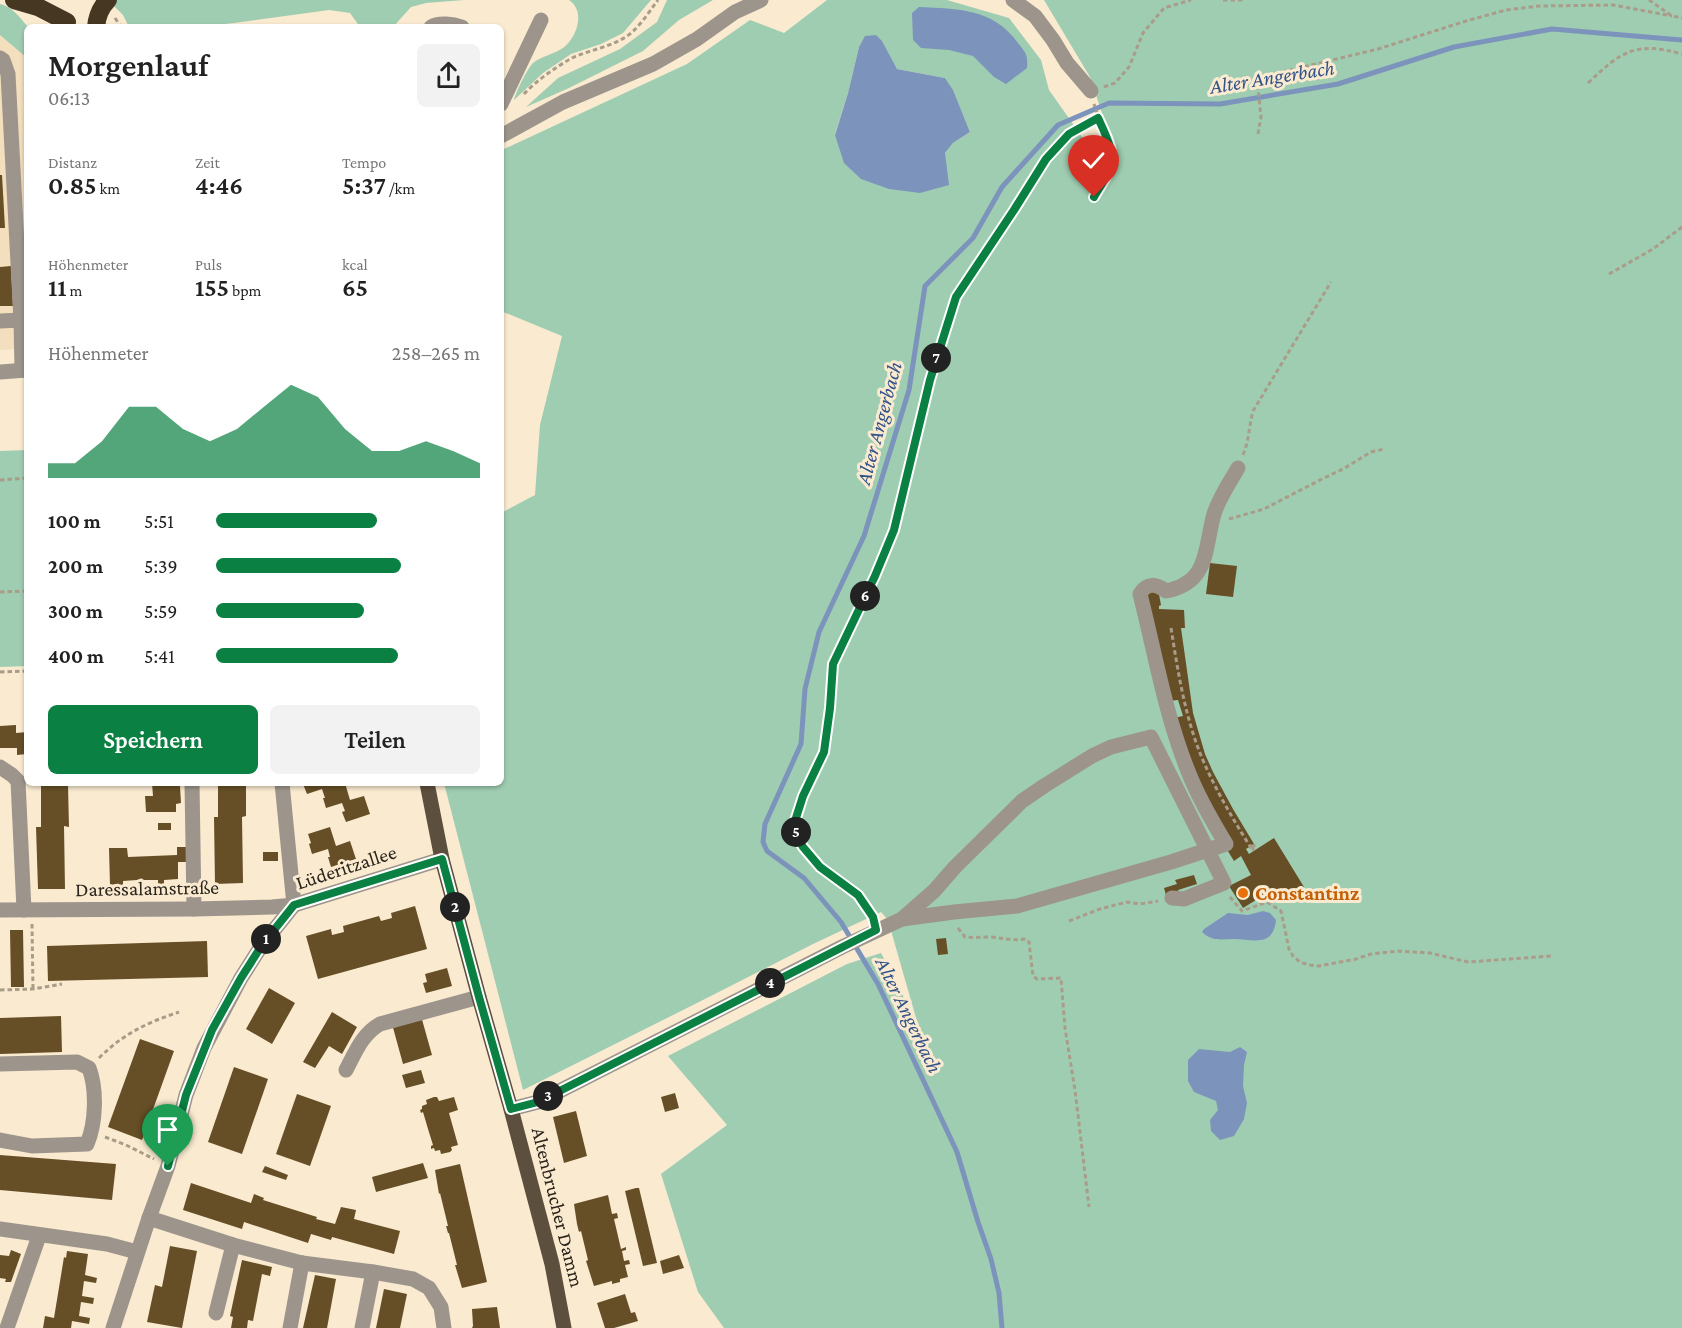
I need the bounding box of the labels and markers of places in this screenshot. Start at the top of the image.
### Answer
pin [1068,135,1119,197]
pin: 7 [921,343,951,373]
pin: 6 [850,581,880,611]
pin: 5 [781,817,811,847]
place label: Constantinz [1255,882,1359,904]
marker: Constantinz [1236,886,1250,900]
pin: 2 [440,892,470,922]
pin: 1 [251,924,281,954]
pin: 4 [755,968,785,998]
pin: 3 [533,1081,563,1111]
pin [142,1104,193,1166]

